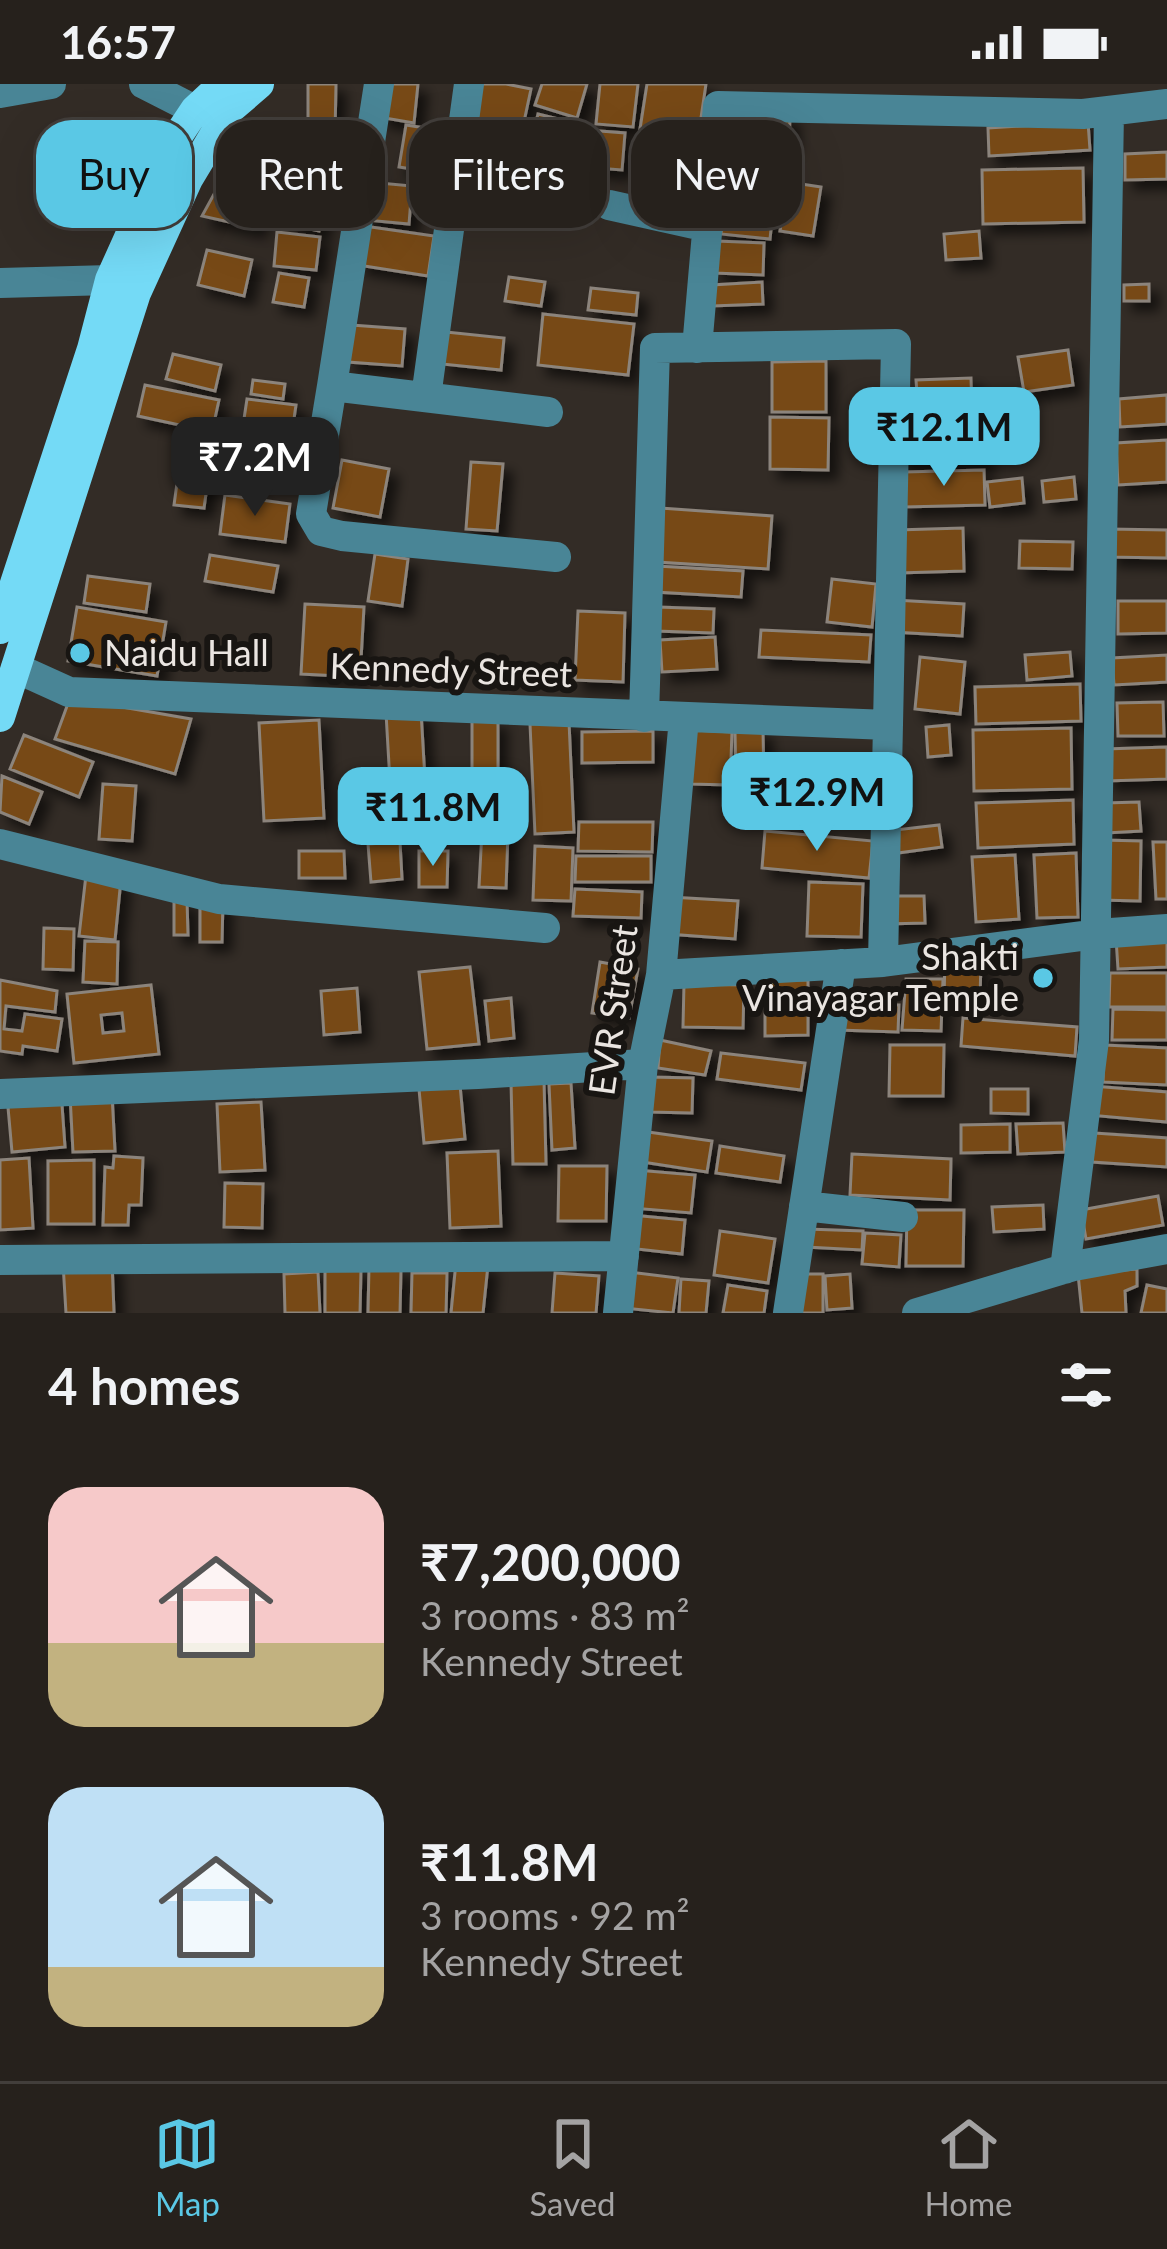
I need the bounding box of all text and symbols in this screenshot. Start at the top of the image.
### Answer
text: 16:57 [60,15,176,69]
chip: Buy [36,120,192,228]
chip: Rent [216,120,385,228]
chip: Filters [409,120,607,228]
chip: New [631,120,802,228]
pin: ₹12.1M [846,387,1042,489]
text: ₹12.1M [876,403,1012,449]
pin: ₹7.2M [171,417,339,519]
text: ₹7.2M [198,433,312,479]
place label: Naidu Hall [104,630,269,674]
marker: Naidu Hall [67,640,93,666]
street label: Kennedy Street [329,643,573,695]
pin: ₹12.9M [719,752,915,854]
pin: ₹11.8M [335,767,531,869]
text: ₹12.9M [749,768,885,814]
text: ₹11.8M [365,783,501,829]
street label: EVR Street [578,922,646,1098]
place label: Shakti Vinayagar Temple [742,934,1019,1019]
marker: Shakti Vinayagar Temple [1030,965,1056,991]
icon: filters [1053,1352,1119,1418]
text: 4 homes [48,1355,240,1416]
text: ₹7,200,000 [420,1531,680,1592]
icon: home [144,1535,288,1679]
text: 3 rooms · 83 m² [420,1592,690,1638]
text: Kennedy Street [420,1638,683,1684]
text: ₹11.8M [420,1831,599,1892]
icon: home [144,1835,288,1979]
text: 3 rooms · 92 m² [420,1892,690,1938]
text: Kennedy Street [420,1938,683,1984]
tab: Map [154,2111,220,2223]
tab: Saved [529,2111,616,2223]
tab: Home [925,2111,1013,2223]

